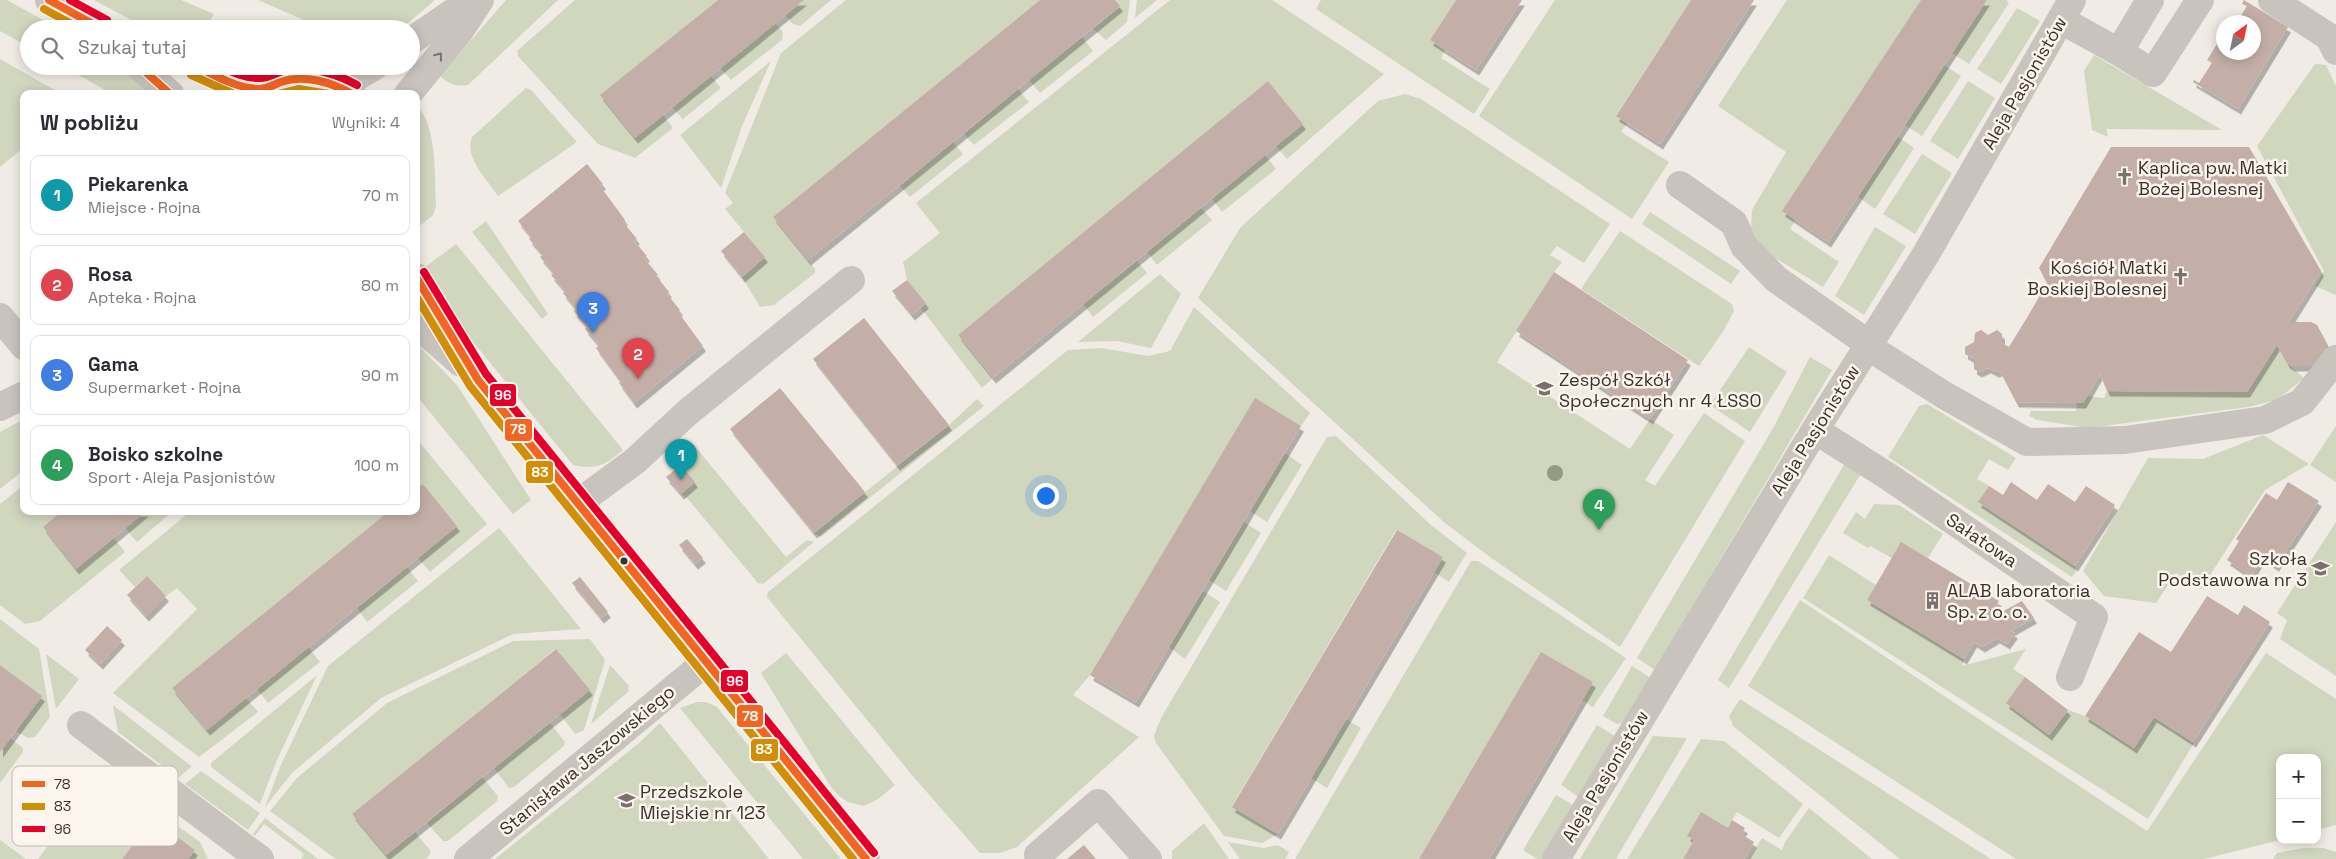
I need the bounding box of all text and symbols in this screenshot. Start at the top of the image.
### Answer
street label: Aleja Pasjonistów [1977,12,2071,154]
north arrow [2216,15,2261,60]
search box [20,20,420,75]
icon: search [38,34,66,62]
text: Szukaj tutaj [78,35,186,60]
one-way arrow [434,53,443,62]
text: W pobliżu [40,109,139,136]
text: Wyniki: 4 [332,112,400,133]
place label: Kaplica pw. Matki Bożej Bolesnej [2138,156,2287,200]
church icon: Kaplica pw. Matki Bożej Bolesnej [2114,167,2134,187]
text: Piekarenka [88,172,188,197]
text: 1 [53,185,61,206]
text: 70 m [362,185,399,206]
text: Miejsce · Rojna [88,197,201,218]
place label: Kościół Matki Boskiej Bolesnej [2027,256,2167,300]
text: Rosa [88,262,133,287]
church icon: Kościół Matki Boskiej Bolesnej [2171,267,2191,287]
text: 2 [52,275,62,296]
text: 80 m [361,275,399,296]
text: Apteka · Rojna [88,287,196,308]
pin: 3 [577,292,609,333]
pin: 2 [622,338,654,379]
text: Gama [88,352,139,377]
street label: Aleja Pasjonistów [1766,360,1864,500]
text: 3 [52,365,62,386]
text: 90 m [361,365,399,386]
place label: Zespół Szkół Społecznych nr 4 ŁSSO [1559,368,1761,412]
text: Supermarket · Rojna [88,377,241,398]
school or university icon: Zespół Szkół Społecznych nr 4 ŁSSO [1535,379,1555,399]
line badge: 96 [489,383,517,407]
text: 96 [494,386,512,404]
line badge: 78 [504,418,533,442]
text: 78 [510,420,527,438]
pin: 1 [665,439,697,480]
text: Boisko szkolne [88,442,223,467]
text: 4 [52,455,62,476]
text: 100 m [354,455,399,476]
line badge: 83 [525,460,554,484]
text: 83 [532,463,548,481]
text: Sport · Aleja Pasjonistów [88,467,276,488]
your location [1033,483,1059,509]
pin: 4 [1583,489,1615,530]
street label: Sałatowa [1942,508,2022,572]
place label: Szkoła Podstawowa nr 3 [2158,547,2307,591]
unlabelled marker [619,556,629,566]
school or university icon: Szkoła Podstawowa nr 3 [2311,558,2331,578]
place label: ALAB laboratoria Sp. z o. o. [1947,579,2090,623]
building icon: ALAB laboratoria Sp. z o. o. [1923,590,1943,610]
line badge: 96 [720,669,749,693]
text: 96 [726,672,744,690]
street label: Stanisława Jaszowskiego [495,680,679,840]
line badge: 78 [736,704,764,728]
street label: Aleja Pasjonistów [1557,706,1653,846]
text: 78 [742,707,759,725]
line badge: 83 [750,738,779,762]
text: 83 [756,740,772,758]
map controls [2276,754,2321,844]
button: + [2276,754,2321,799]
legend [12,766,178,846]
text: 78 [54,775,71,793]
place label: Przedszkole Miejskie nr 123 [640,780,766,824]
school or university icon: Przedszkole Miejskie nr 123 [616,791,636,811]
text: 83 [54,797,71,815]
button: − [2276,799,2321,844]
text: 96 [54,820,71,838]

